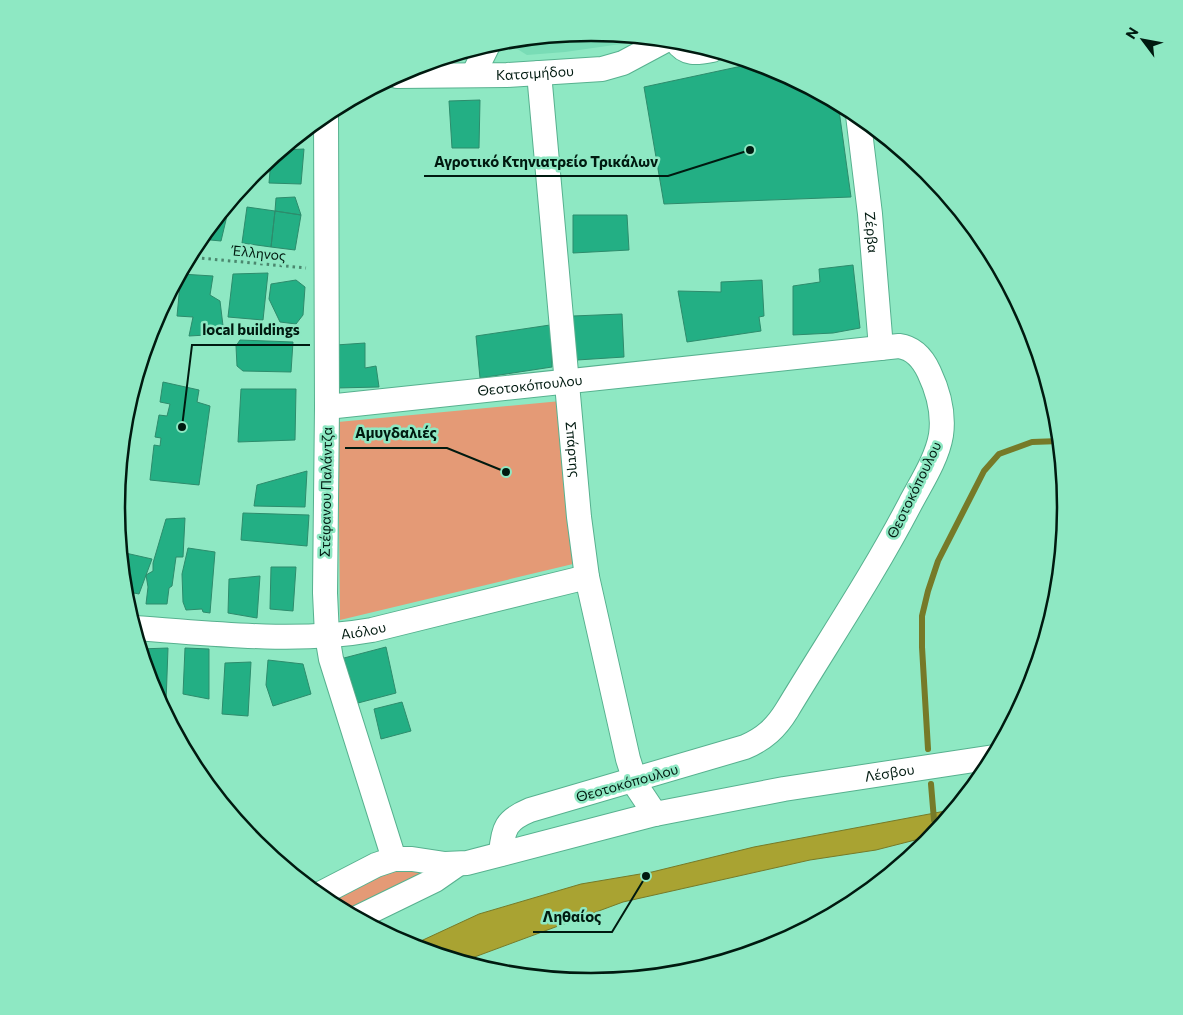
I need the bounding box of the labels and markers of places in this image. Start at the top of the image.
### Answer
callout: Αγροτικό Κτηνιατρείο Τρικάλων [424,146,668,176]
callout: local buildings [192,315,310,345]
callout: Αμυγδαλιές [345,418,447,448]
callout: Ληθαίος [533,902,612,932]

